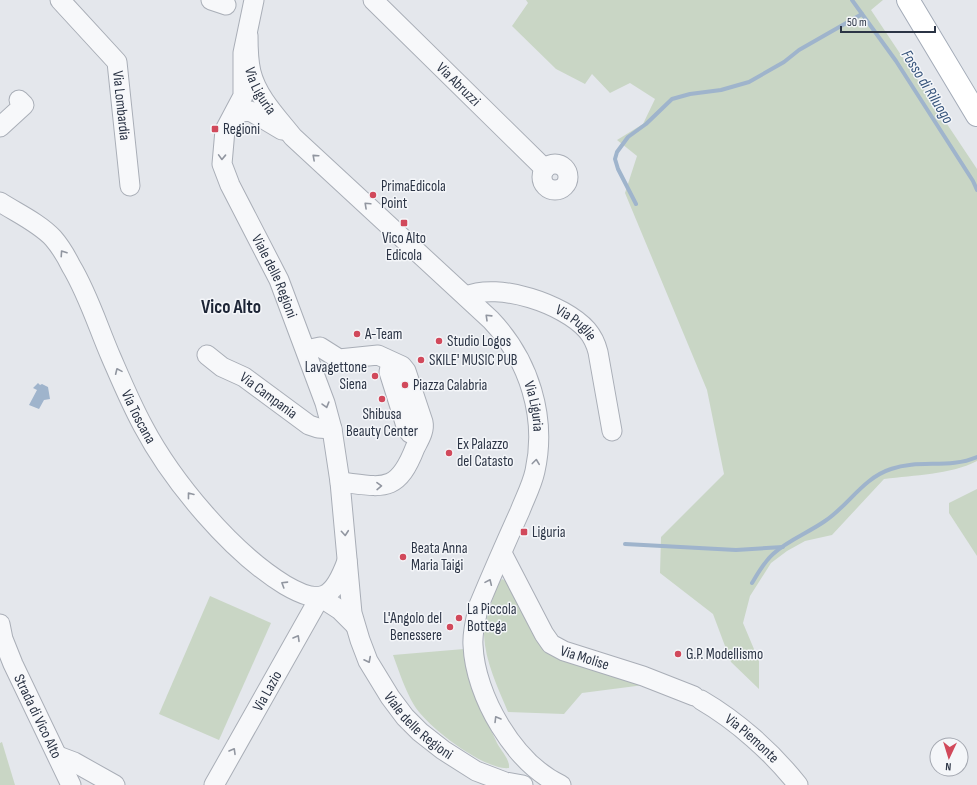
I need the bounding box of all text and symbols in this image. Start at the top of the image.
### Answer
scale bar [841,8,935,34]
text: 50 m [847,15,867,30]
water label: Fosso di Riluogo [897,47,957,128]
street label: Via Abruzzi [432,58,485,110]
street label: Via Liguria [241,65,281,118]
street label: Via Lombardia [108,70,135,142]
place label: Regioni [223,120,260,139]
marker: Regioni [210,124,220,134]
one-way arrow [218,154,226,160]
one-way arrow [313,155,320,162]
place label: PrimaEdicola Point [381,177,446,213]
marker: PrimaEdicola Point [368,190,378,200]
one-way arrow [364,202,372,209]
marker: Vico Alto Edicola [399,218,409,228]
place label: Vico Alto Edicola [382,229,426,265]
street label: Viale delle Regioni [248,231,302,321]
one-way arrow [61,251,68,258]
district label: Vico Alto [201,296,261,319]
street label: Via Puglie [552,300,601,344]
one-way arrow [485,315,493,322]
place label: A-Team [364,325,402,344]
marker: A-Team [352,329,362,339]
place label: Studio Logos [447,332,511,351]
marker: Studio Logos [434,336,444,346]
place label: SKILE' MUSIC PUB [429,351,518,370]
marker: SKILE' MUSIC PUB [416,355,426,365]
place label: Lavagettone Siena [305,358,367,394]
one-way arrow [114,368,122,375]
street label: Via Campania [236,368,301,423]
marker: Lavagettone Siena [370,371,380,381]
place label: Piazza Calabria [413,376,488,395]
street label: Via Liguria [520,378,548,432]
marker: Piazza Calabria [400,380,410,390]
street label: Via Toscana [117,387,160,447]
marker: Shibusa Beauty Center [377,394,387,404]
one-way arrow [321,401,330,408]
place label: Shibusa Beauty Center [346,405,419,441]
place label: Ex Palazzo del Catasto [457,435,514,471]
marker: Ex Palazzo del Catasto [444,448,454,458]
one-way arrow [531,458,540,465]
one-way arrow [376,481,382,490]
one-way arrow [187,493,194,500]
place label: Liguria [532,523,566,542]
marker: Liguria [519,527,529,537]
one-way arrow [341,530,350,536]
place label: Beata Anna Maria Taigi [411,539,468,575]
marker: Beata Anna Maria Taigi [398,552,408,562]
one-way arrow [484,579,492,587]
one-way arrow [281,581,288,589]
place label: La Piccola Bottega [467,600,517,636]
place label: L'Angolo del Benessere [383,609,442,645]
marker: La Piccola Bottega [454,613,464,623]
marker: L'Angolo del Benessere [445,622,455,632]
one-way arrow [293,635,300,642]
street label: Via Molise [558,641,612,674]
place label: G.P. Modellismo [686,645,763,664]
marker: G.P. Modellismo [673,649,683,659]
one-way arrow [363,656,371,663]
street label: Via Lazio [248,667,286,715]
street label: Strada di Vico Alto [10,671,66,761]
street label: Viale delle Regioni [380,688,457,764]
street label: Via Piemonte [721,709,783,767]
one-way arrow [495,716,502,723]
north arrow [929,737,969,777]
one-way arrow [228,748,235,755]
text: N [945,760,952,773]

